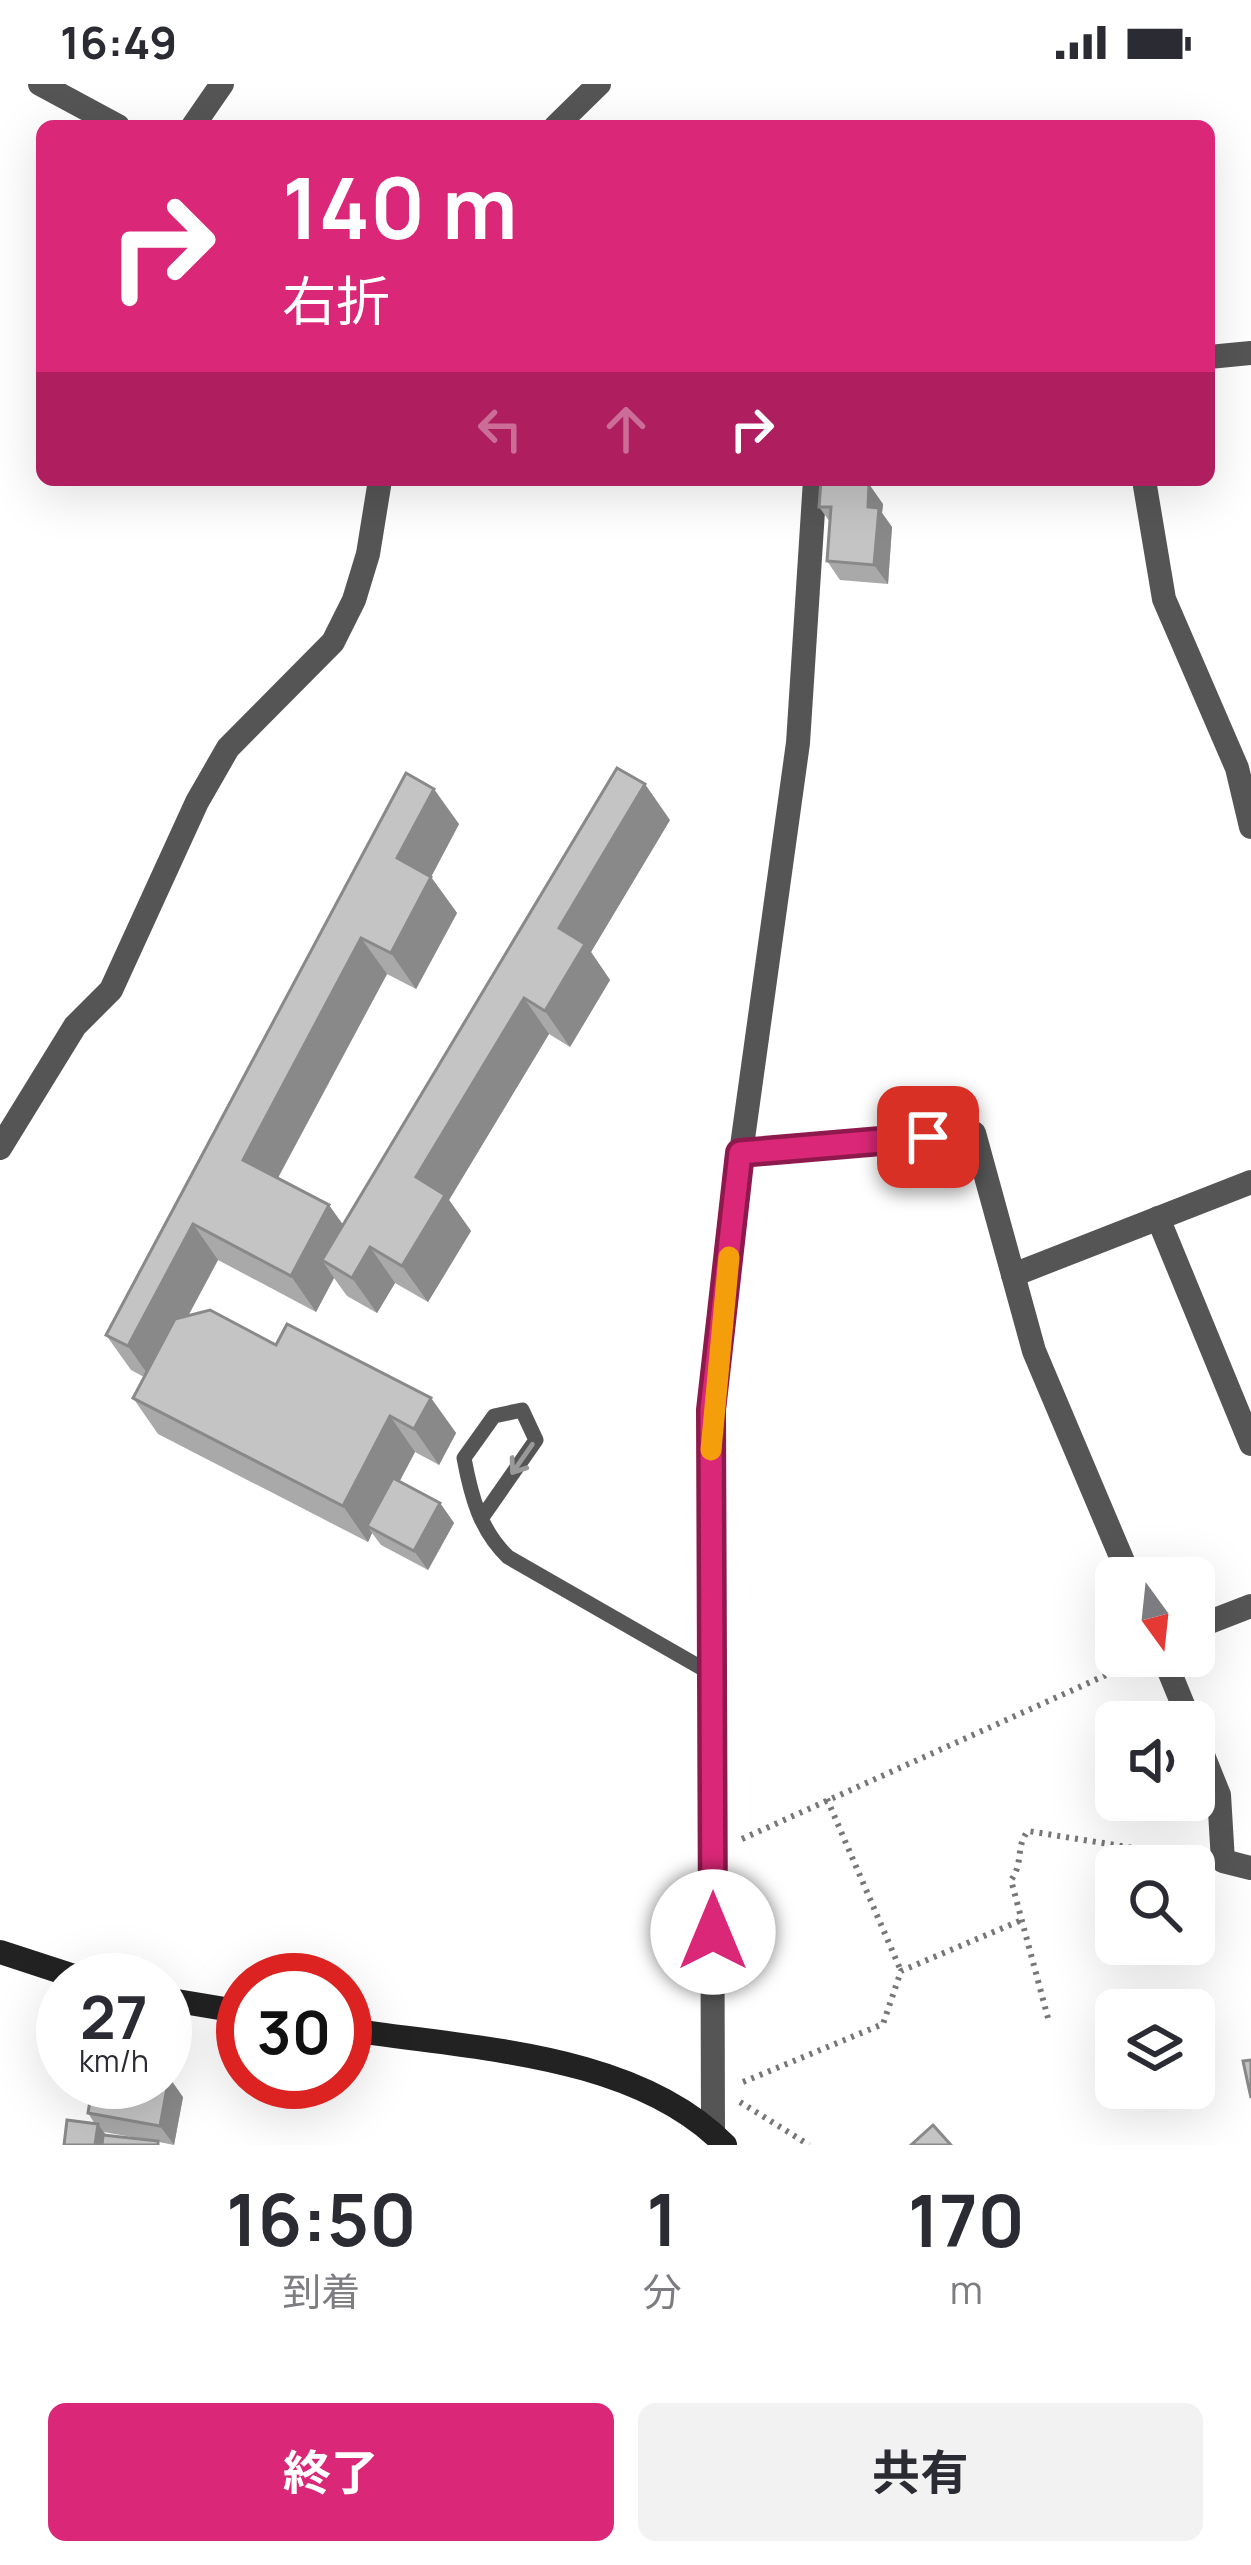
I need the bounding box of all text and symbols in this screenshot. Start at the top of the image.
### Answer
text: 16:49 [60,11,177,73]
text: 140 m [282,149,518,264]
icon: right [84,168,240,324]
text: 右折 [282,263,390,337]
icon: left [467,396,533,462]
icon: ahead [593,396,659,462]
icon: right [719,396,785,462]
pin [877,1086,979,1188]
icon: arrive [895,1104,961,1170]
one-way arrow [510,1442,535,1476]
north arrow [1095,1557,1215,1677]
map controls [1095,1557,1215,2109]
button: sound [1095,1701,1215,1821]
button: search [1095,1845,1215,1965]
position arrow [650,1869,776,1995]
speed limit sign: 30 [216,1953,372,2109]
text: 27 [80,1975,148,2057]
button: layers [1095,1989,1215,2109]
text: km/h [79,2040,149,2081]
text: 16:50 [226,2169,417,2268]
text: 1 [646,2169,678,2268]
text: 170 [908,2170,1025,2269]
text: m [950,2262,983,2316]
text: 到着 [282,2264,360,2318]
text: 分 [643,2264,682,2318]
button: 終了 [48,2403,614,2541]
button: 共有 [638,2403,1203,2541]

